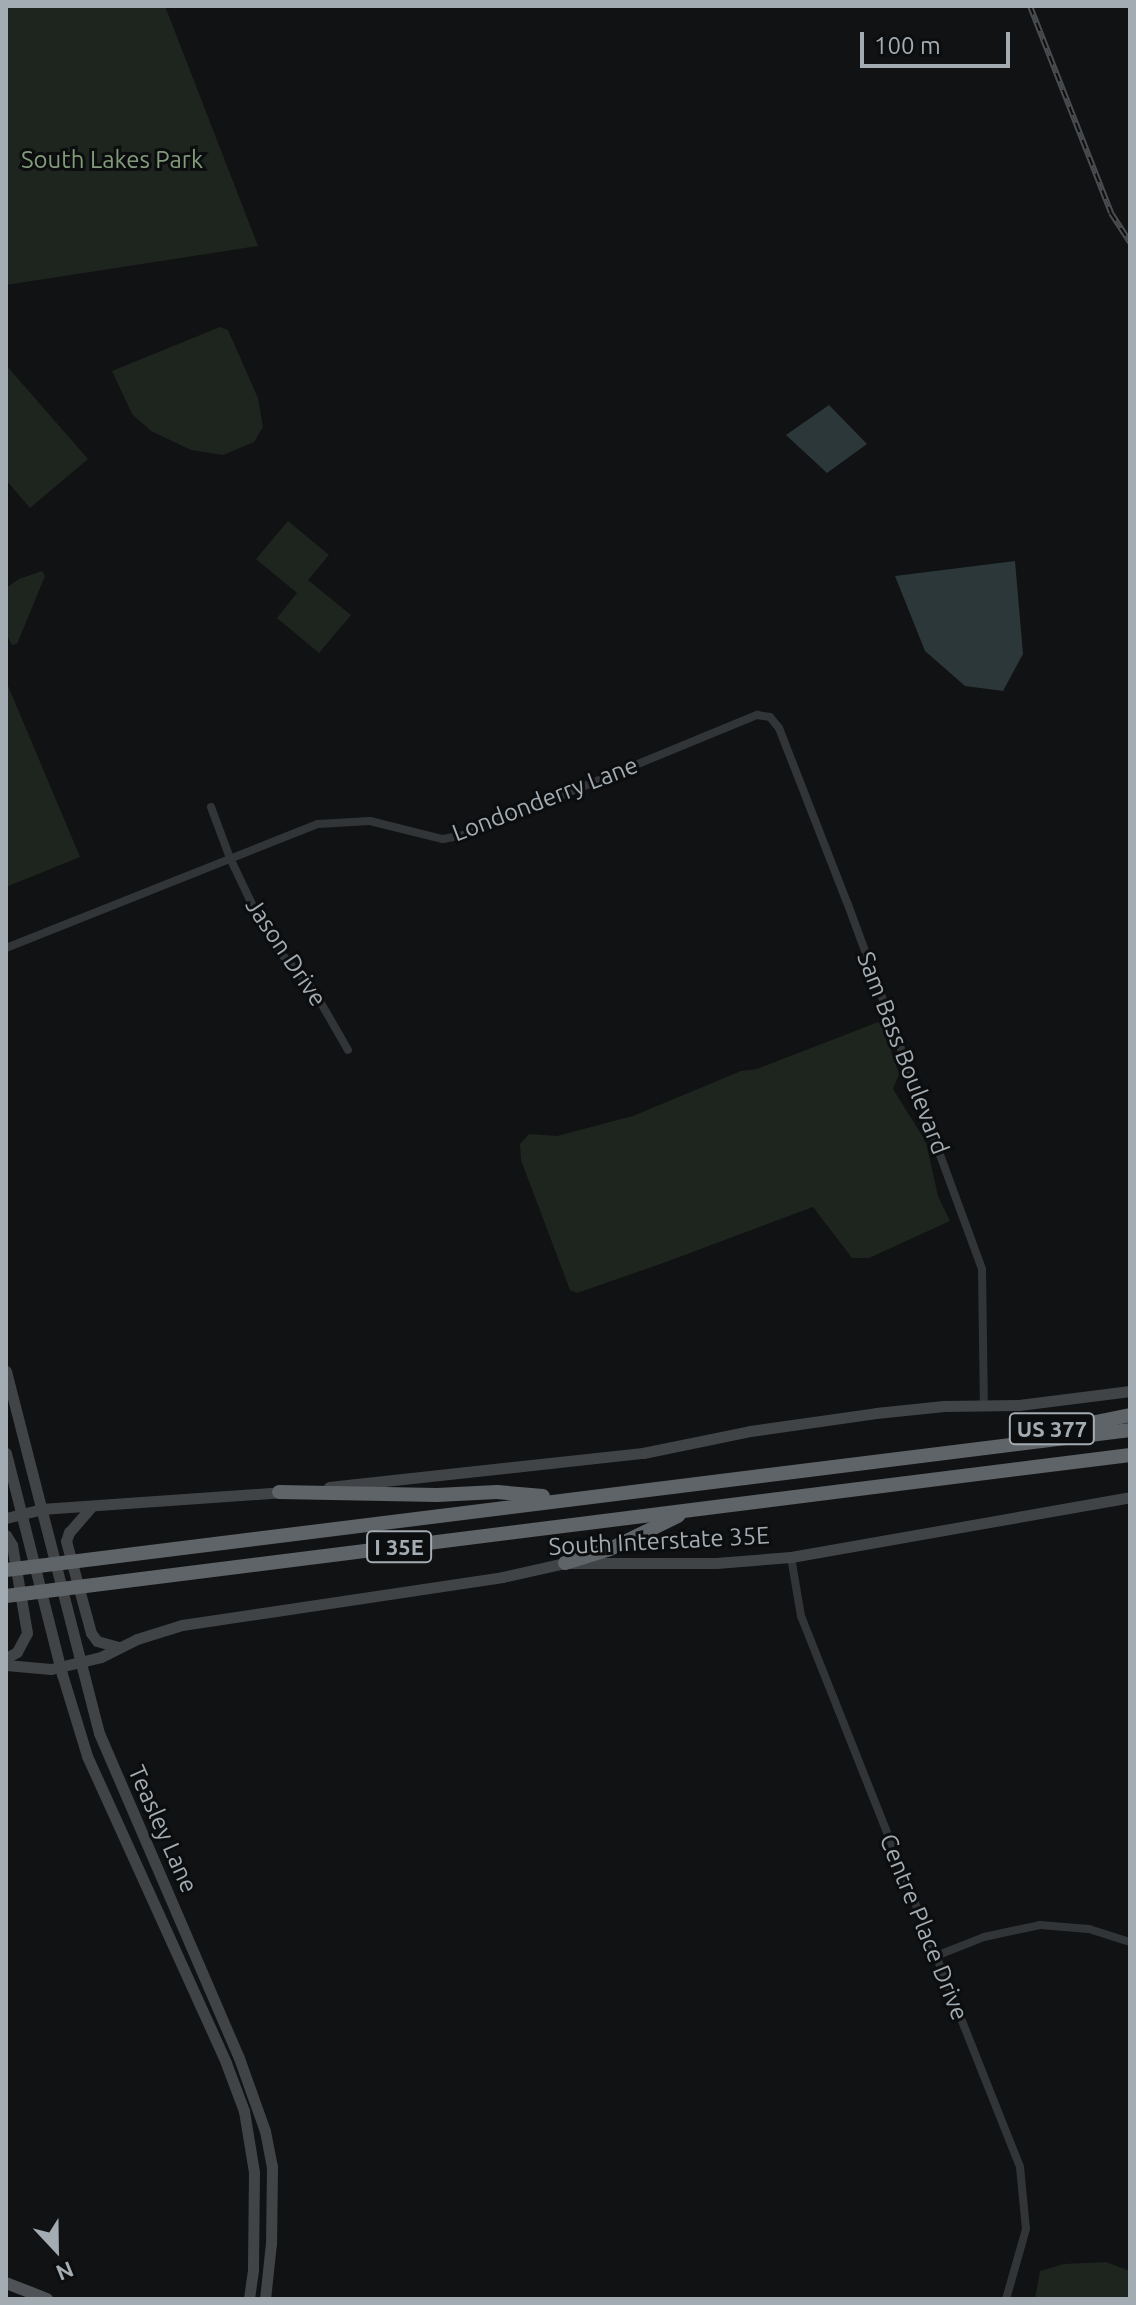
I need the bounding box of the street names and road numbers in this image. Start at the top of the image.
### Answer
street label: Londonderry Lane [448,750,642,848]
street label: Jason Drive [239,892,333,1012]
street label: Sam Bass Boulevard [851,948,955,1158]
road number: US 377 [1008,1411,1096,1447]
street label: South Interstate 35E [548,1521,770,1561]
road number: I 35E [365,1529,433,1565]
street label: Teasley Lane [122,1761,204,1897]
street label: Centre Place Drive [873,1830,975,2024]

